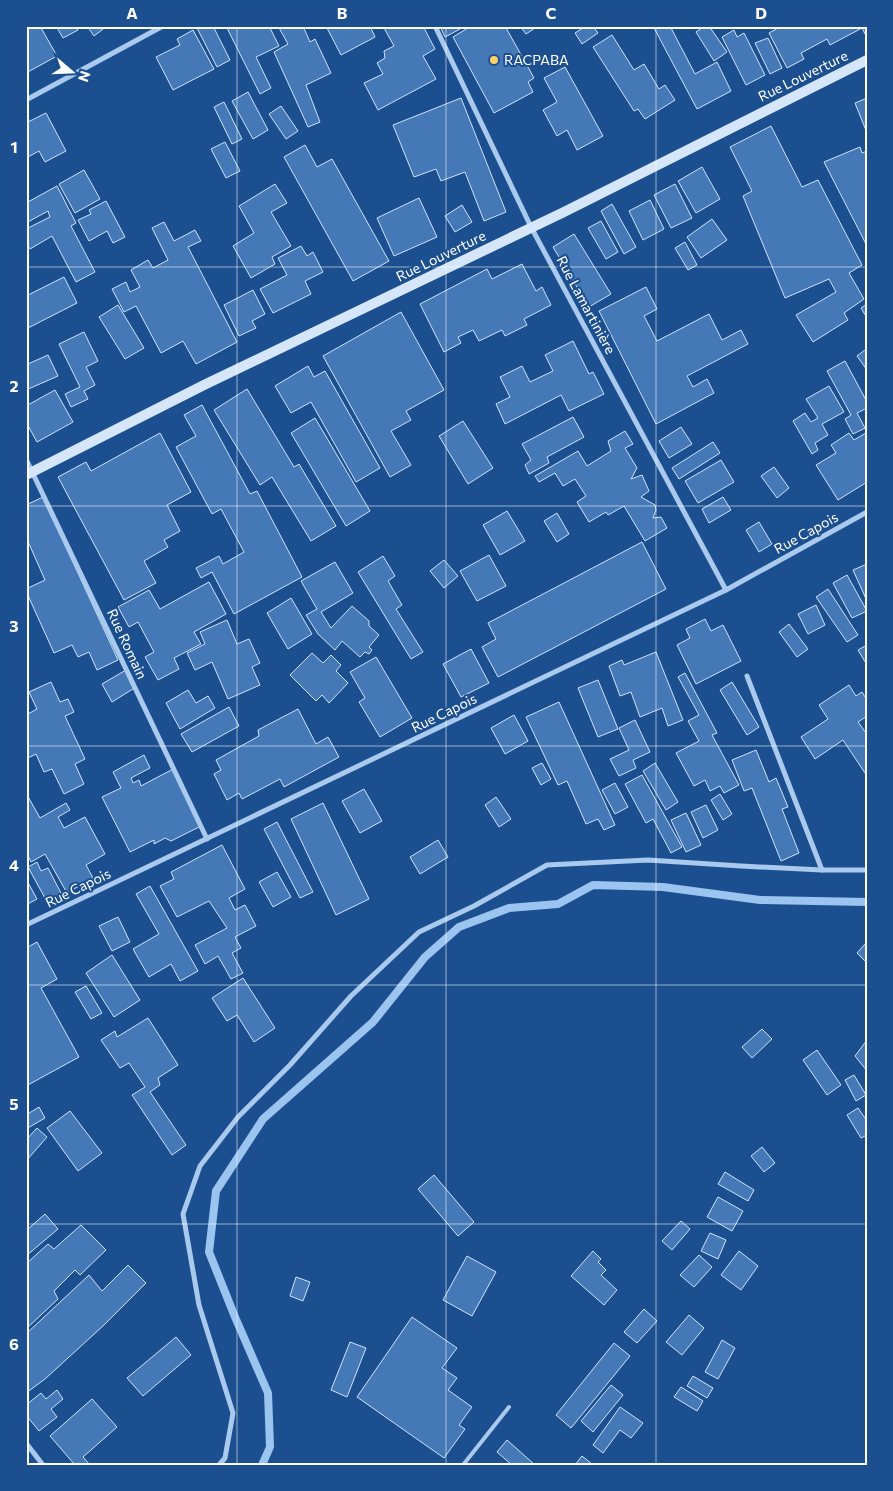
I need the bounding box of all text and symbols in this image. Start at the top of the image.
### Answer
text: A [126,3,138,22]
text: B [337,3,348,22]
text: C [546,3,557,22]
text: D [755,3,767,22]
street label: Rue Louverture [755,47,850,105]
north arrow [48,48,98,98]
place label: RACPABA [504,51,569,68]
marker: RACPABA [488,54,500,66]
text: N [75,69,95,84]
text: 1 [10,137,18,156]
street label: Rue Louverture [393,227,488,285]
street label: Rue Lamartinière [553,253,619,357]
text: 2 [9,376,19,395]
street label: Rue Capois [771,508,841,557]
street label: Rue Romain [104,606,151,682]
text: 3 [9,616,19,635]
street label: Rue Capois [408,689,479,736]
text: 4 [9,855,19,874]
street label: Rue Capois [42,864,113,911]
text: 5 [9,1094,19,1113]
text: 6 [9,1334,19,1353]

